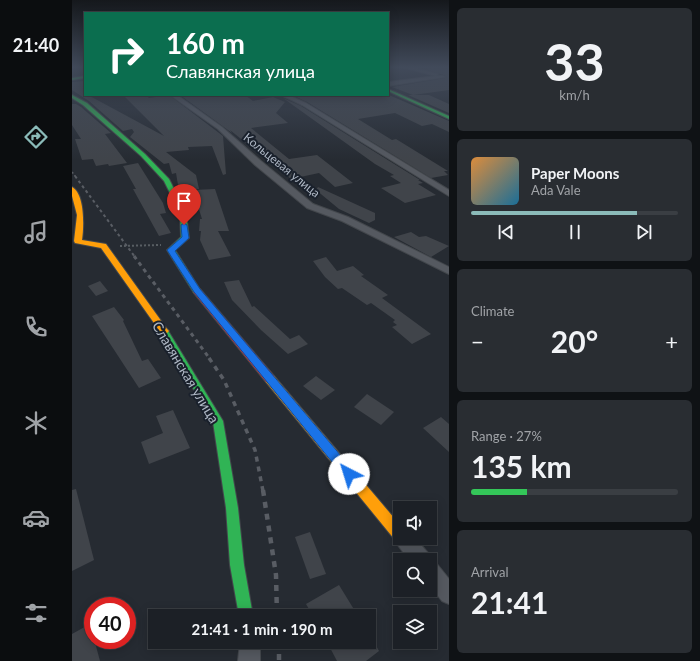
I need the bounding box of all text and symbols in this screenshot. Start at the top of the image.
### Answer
text: 160 m [166,26,245,60]
icon: right [100,28,152,80]
text: 33 [544,30,605,92]
text: 21:40 [13,34,59,56]
text: Славянская улица [166,60,315,82]
text: km/h [559,87,590,103]
icon: directions [22,123,50,151]
street label: Кольцевая улица [241,130,323,200]
text: Paper Moons [531,164,619,182]
text: Ada Vale [531,182,581,198]
pin [167,184,201,225]
icon: arrive [173,190,195,212]
icon: music [22,218,50,246]
icon: previous [495,221,517,243]
icon: pause [564,221,586,243]
icon: next [633,221,655,243]
text: Climate [471,303,514,319]
icon: phone [22,313,50,341]
street label: Славянская улица [149,318,223,426]
text: 20° [551,323,598,359]
text: − [471,328,484,355]
text: + [665,328,678,355]
icon: climate [22,409,50,437]
text: Range · 27% [471,428,542,444]
text: 135 km [471,448,572,484]
position arrow [328,453,370,495]
map controls [393,501,437,649]
button: sound [393,501,437,545]
icon: car [22,504,50,532]
button: search [393,553,437,597]
text: Arrival [471,564,508,580]
text: 21:41 [471,584,548,620]
speed limit sign: 40 [84,597,136,649]
icon: filters [22,599,50,627]
button: layers [393,605,437,649]
text: 21:41 · 1 min · 190 m [192,620,332,638]

